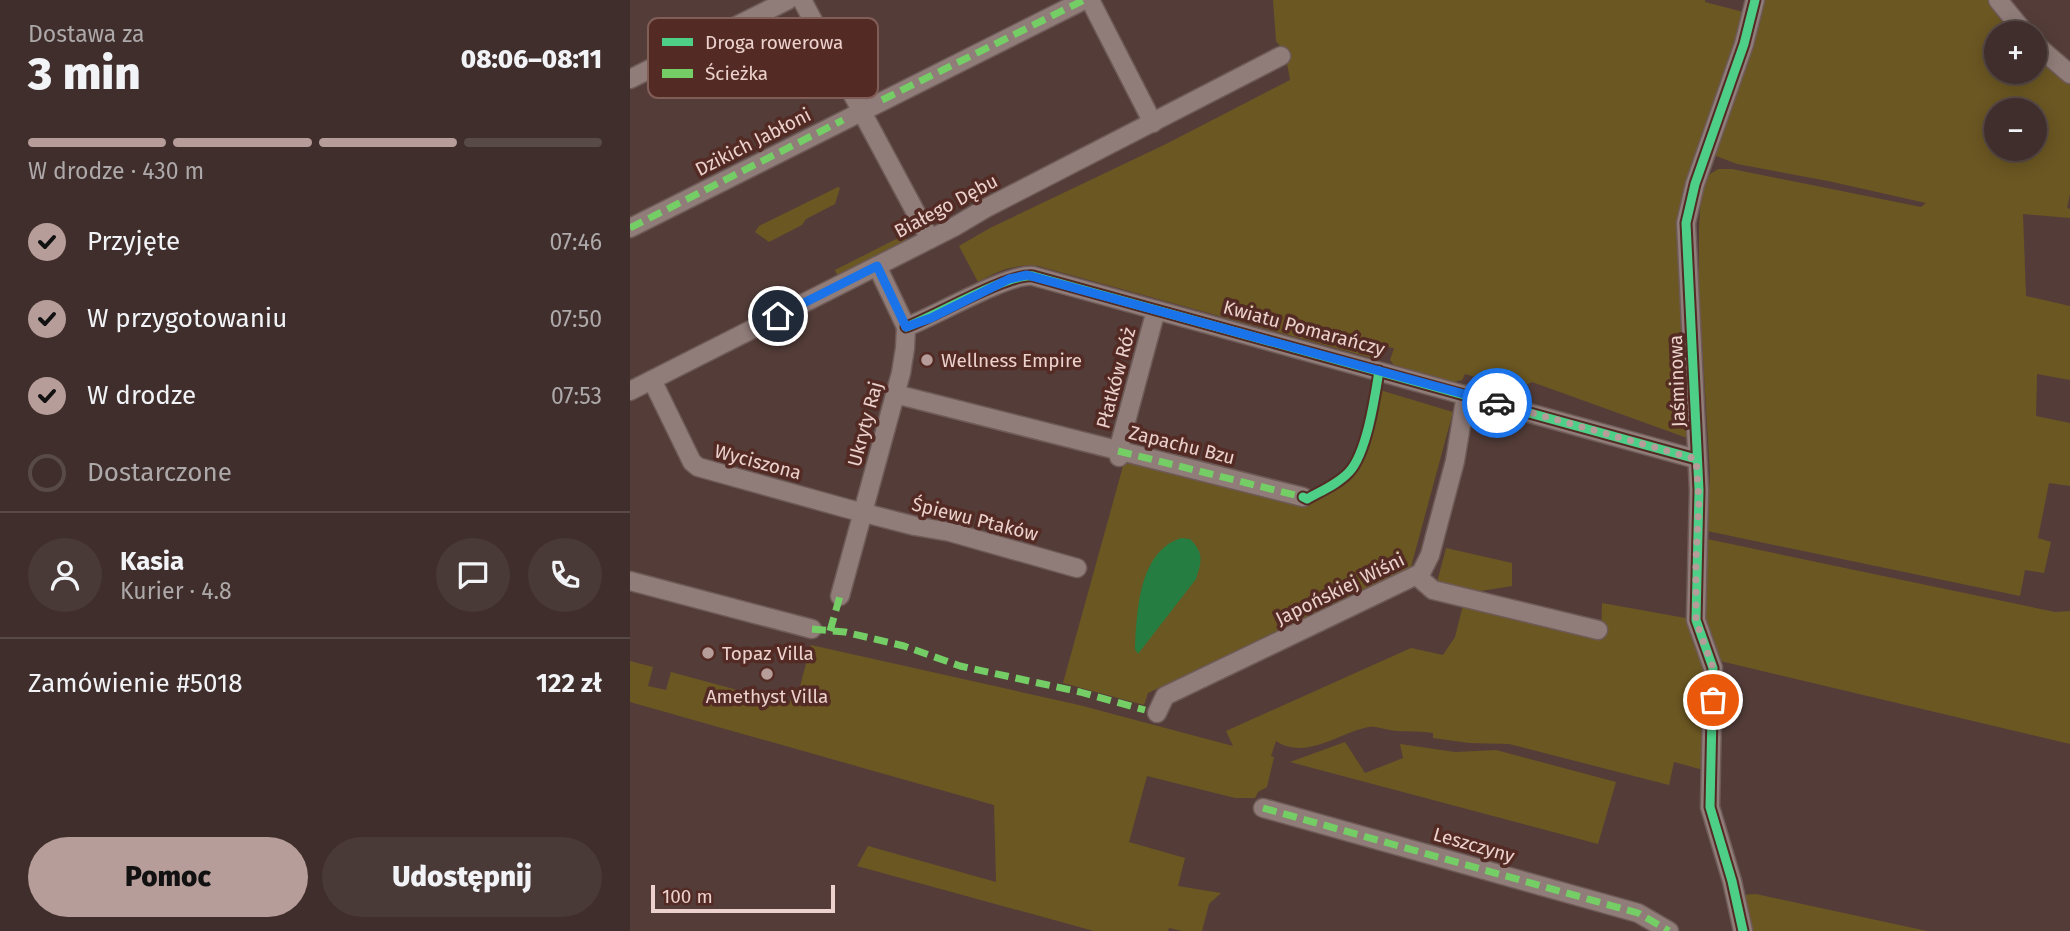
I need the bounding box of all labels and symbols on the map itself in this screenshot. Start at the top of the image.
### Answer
legend [648,18,878,98]
text: Droga rowerowa [705,31,843,54]
text: Ścieżka [705,62,768,85]
street label: Dzikich Jabłoni [691,103,815,181]
street label: Białego Dębu [890,169,1002,243]
pin [748,286,808,346]
street label: Kwiatu Pomarańczy [1221,295,1388,361]
street label: Płatków Róż [1091,325,1141,431]
street label: Jaśminowa [1664,334,1690,428]
place label: Wellness Empire [941,349,1082,372]
marker: Wellness Empire [919,352,935,368]
courier [1462,368,1532,438]
street label: Ukryty Raj [843,379,887,469]
street label: Zapachu Bzu [1127,421,1237,469]
street label: Wyciszona [712,439,804,485]
street label: Śpiewu Ptaków [909,492,1041,546]
street label: Japońskiej Wiśni [1272,548,1408,630]
place label: Topaz Villa [722,642,814,665]
marker: Topaz Villa [700,645,716,661]
marker: Amethyst Villa [759,666,775,682]
pin [1683,670,1743,730]
place label: Amethyst Villa [706,685,828,708]
street label: Leszczyny [1431,822,1518,868]
scale bar [651,882,835,914]

